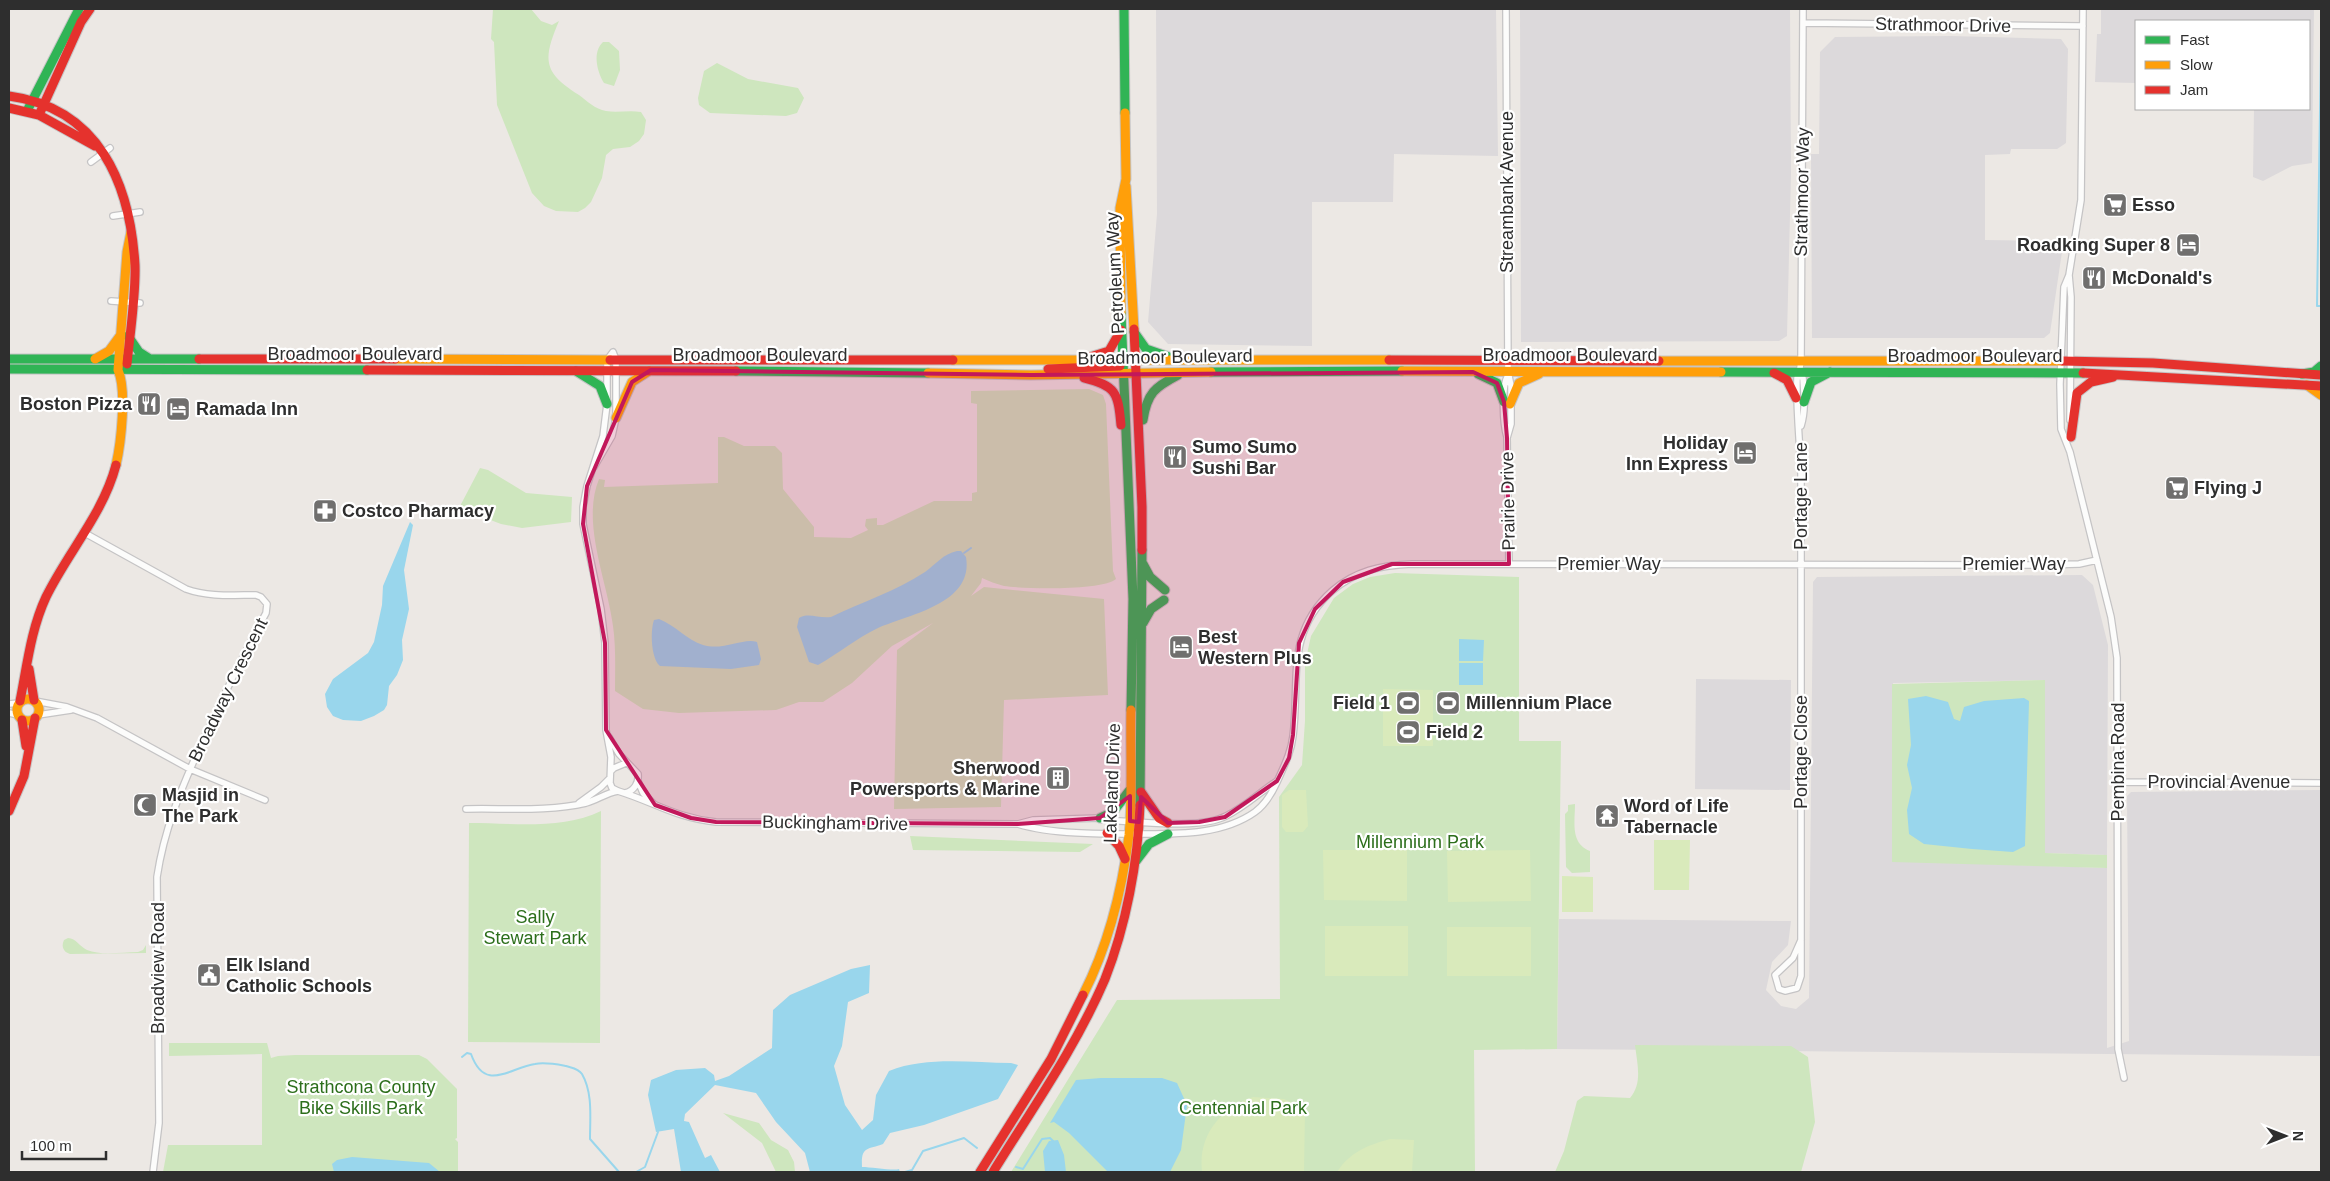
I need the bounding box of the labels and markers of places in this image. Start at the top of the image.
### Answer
supermarket icon: Esso [2102,192,2128,218]
place label: Esso [2132,195,2175,215]
hotel icon: Roadking Super 8 [2175,232,2201,258]
place label: Roadking Super 8 [2017,235,2170,255]
restaurant icon: McDonald's [2081,265,2107,291]
place label: McDonald's [2112,268,2212,288]
restaurant icon: Boston Pizza [136,391,162,417]
place label: Boston Pizza [20,394,133,414]
hotel icon: Ramada Inn [165,396,191,422]
place label: Ramada Inn [196,399,298,419]
place label: Holiday Inn Express [1626,433,1728,474]
place label: Sumo Sumo Sushi Bar [1192,437,1297,478]
hotel icon: Holiday Inn Express [1732,440,1758,466]
restaurant icon: Sumo Sumo Sushi Bar [1162,444,1188,470]
supermarket icon: Flying J [2164,475,2190,501]
place label: Flying J [2194,478,2262,498]
pharmacy icon: Costco Pharmacy [312,498,338,524]
place label: Costco Pharmacy [342,501,494,521]
place label: Best Western Plus [1198,627,1312,668]
hotel icon: Best Western Plus [1168,634,1194,660]
sports icon: Field 1 [1395,690,1421,716]
sports icon: Millennium Place [1435,690,1461,716]
place label: Field 1 [1333,693,1390,713]
place label: Millennium Place [1466,693,1612,713]
sports icon: Field 2 [1395,719,1421,745]
place label: Field 2 [1426,722,1483,742]
place label: Sherwood Powersports & Marine [850,758,1040,799]
building icon: Sherwood Powersports & Marine [1045,765,1071,791]
place label: Masjid in The Park [162,785,239,826]
mosque icon: Masjid in The Park [132,792,158,818]
place label: Word of Life Tabernacle [1624,796,1729,837]
temple icon: Word of Life Tabernacle [1594,803,1620,829]
place label: Elk Island Catholic Schools [226,955,372,996]
public building icon: Elk Island Catholic Schools [196,962,222,988]

